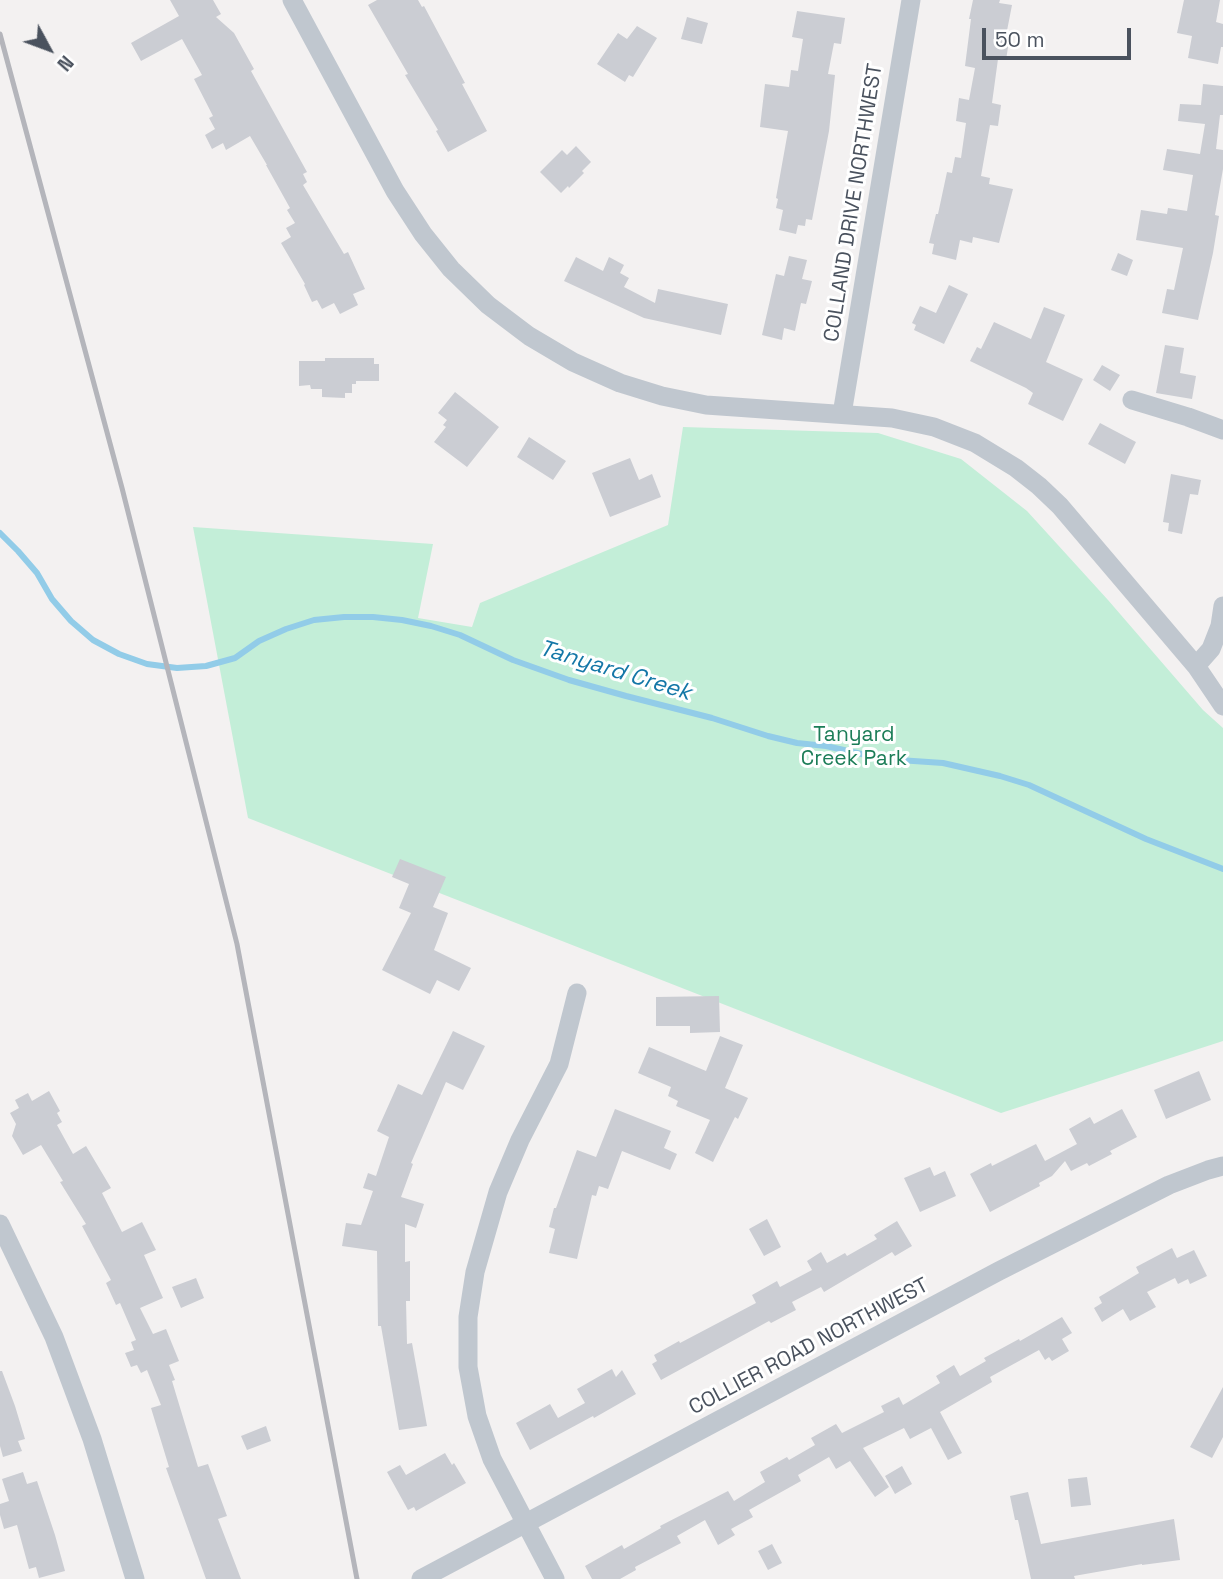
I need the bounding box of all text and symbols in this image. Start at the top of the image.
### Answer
north arrow [14,14,84,84]
scale bar [985,14,1134,58]
text: 50 m [995,26,1045,53]
text: N [52,50,79,76]
street label: COLLAND DRIVE NORTHWEST [820,62,888,344]
water label: Tanyard Creek [536,635,694,707]
park label: Tanyard Creek Park [801,722,907,772]
street label: COLLIER ROAD NORTHWEST [685,1273,933,1421]

